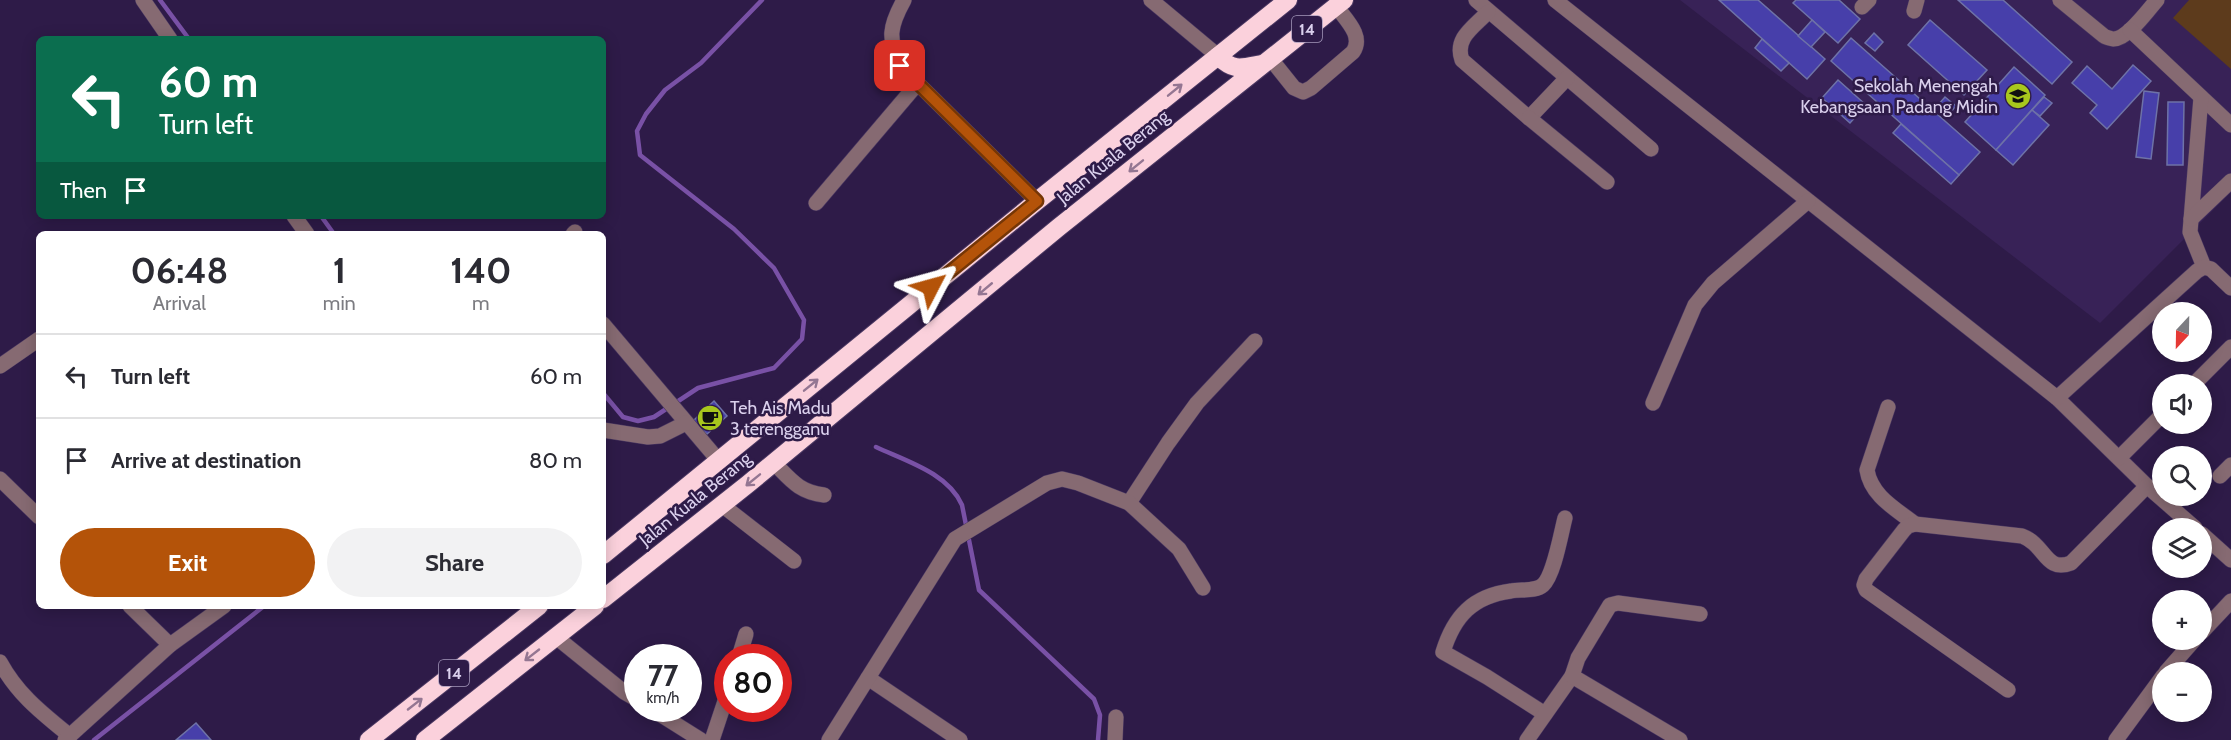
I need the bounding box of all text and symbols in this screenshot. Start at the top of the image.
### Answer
road number: 14 [1292,16,1322,42]
pin [874,40,925,91]
icon: arrive [883,49,916,82]
text: 60 m [159,56,258,108]
icon: left [60,60,138,138]
place label: Sekolah Menengah Kebangsaan Padang Midin [1800,75,1998,118]
school or university icon: Sekolah Menengah Kebangsaan Padang Midin [2003,81,2033,111]
one-way arrow [1166,84,1182,97]
street label: Jalan Kuala Berang [1052,104,1174,210]
text: Turn left [159,108,253,141]
one-way arrow [1128,159,1144,172]
icon: arrive [119,174,152,207]
text: Then [60,177,107,204]
text: 06:48 [131,248,228,292]
text: 1 [333,248,346,292]
text: 140 [450,248,511,292]
position arrow [899,255,963,319]
one-way arrow [977,282,993,295]
text: Arrival [153,291,206,315]
text: min [323,291,356,315]
text: m [472,291,490,315]
north arrow [2152,302,2212,362]
map controls [2152,302,2212,722]
icon: left [60,360,93,393]
text: Turn left [111,363,190,390]
text: 60 m [530,363,582,390]
button: sound [2152,374,2212,434]
one-way arrow [803,378,818,392]
place label: Teh Ais Madu 3 terengganu [730,397,830,440]
cafe icon: Teh Ais Madu 3 terengganu [695,403,725,433]
icon: arrive [60,444,93,477]
street label: Jalan Kuala Berang [634,446,756,552]
button: search [2152,446,2212,506]
text: Arrive at destination [111,447,301,474]
text: 80 m [529,447,582,474]
one-way arrow [746,473,762,486]
button: layers [2152,518,2212,578]
button: Exit [60,528,315,597]
button: Share [327,528,582,597]
button: + [2152,590,2212,650]
speed limit sign: 80 [714,644,792,722]
one-way arrow [524,649,540,662]
text: 77 [648,657,678,694]
road number: 14 [439,660,469,686]
button: − [2152,662,2212,722]
text: km/h [647,689,679,707]
one-way arrow [407,697,423,710]

